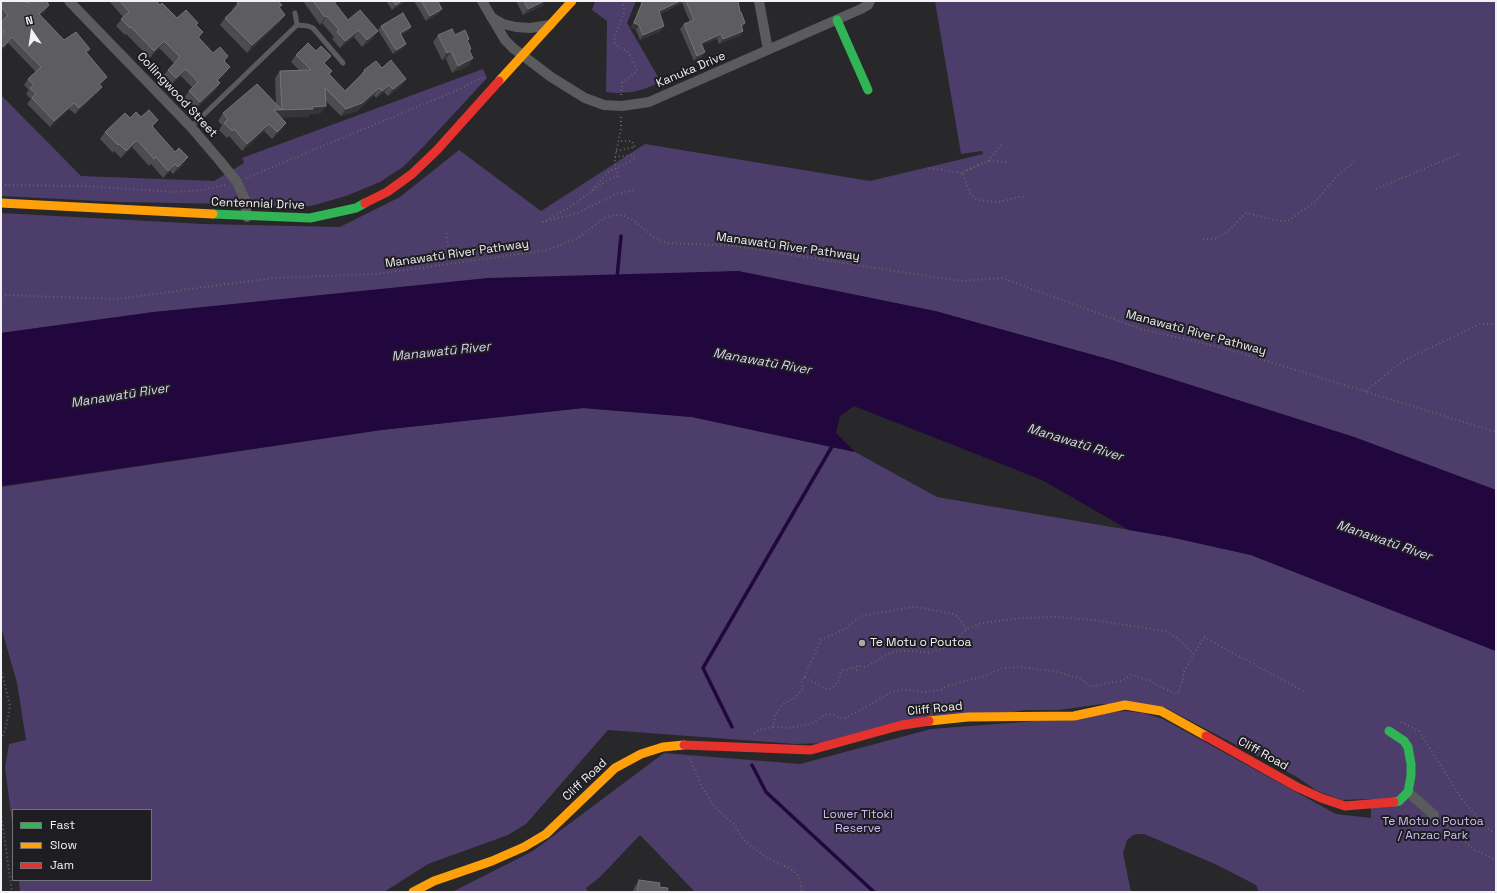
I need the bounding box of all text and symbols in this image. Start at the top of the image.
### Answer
north arrow [12,12,52,52]
text: N [24,13,34,28]
street label: Kanuka Drive [654,49,728,91]
street label: Collingwood Street [134,50,220,140]
street label: Centennial Drive [211,195,305,213]
street label: Manawatū River Pathway [715,230,861,264]
street label: Manawatū River Pathway [384,237,530,271]
street label: Manawatū River Pathway [1124,307,1268,359]
water label: Manawatū River [391,339,491,365]
water label: Manawatū River [712,346,812,378]
water label: Manawatū River [70,381,170,411]
water label: Manawatū River [1025,421,1125,465]
water label: Manawatū River [1334,517,1434,565]
place label: Te Motu o Poutoa [870,636,971,650]
marker: Te Motu o Poutoa [857,638,867,648]
street label: Cliff Road [907,699,963,719]
street label: Cliff Road [1235,734,1291,774]
street label: Cliff Road [560,756,610,804]
park label: Lower Titoki Reserve [823,808,893,836]
legend [12,809,152,881]
park label: Te Motu o Poutoa / Anzac Park [1382,815,1484,843]
text: Fast [50,817,75,833]
text: Slow [50,837,77,853]
text: Jam [50,857,74,873]

